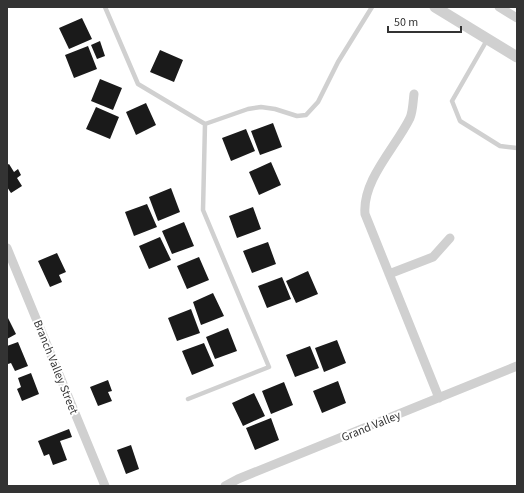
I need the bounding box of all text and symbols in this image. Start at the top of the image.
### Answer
scale bar [388,8,461,34]
text: 50 m [394,14,418,31]
street label: Branch Valley Street [29,318,82,417]
street label: Grand Valley [339,407,404,446]

